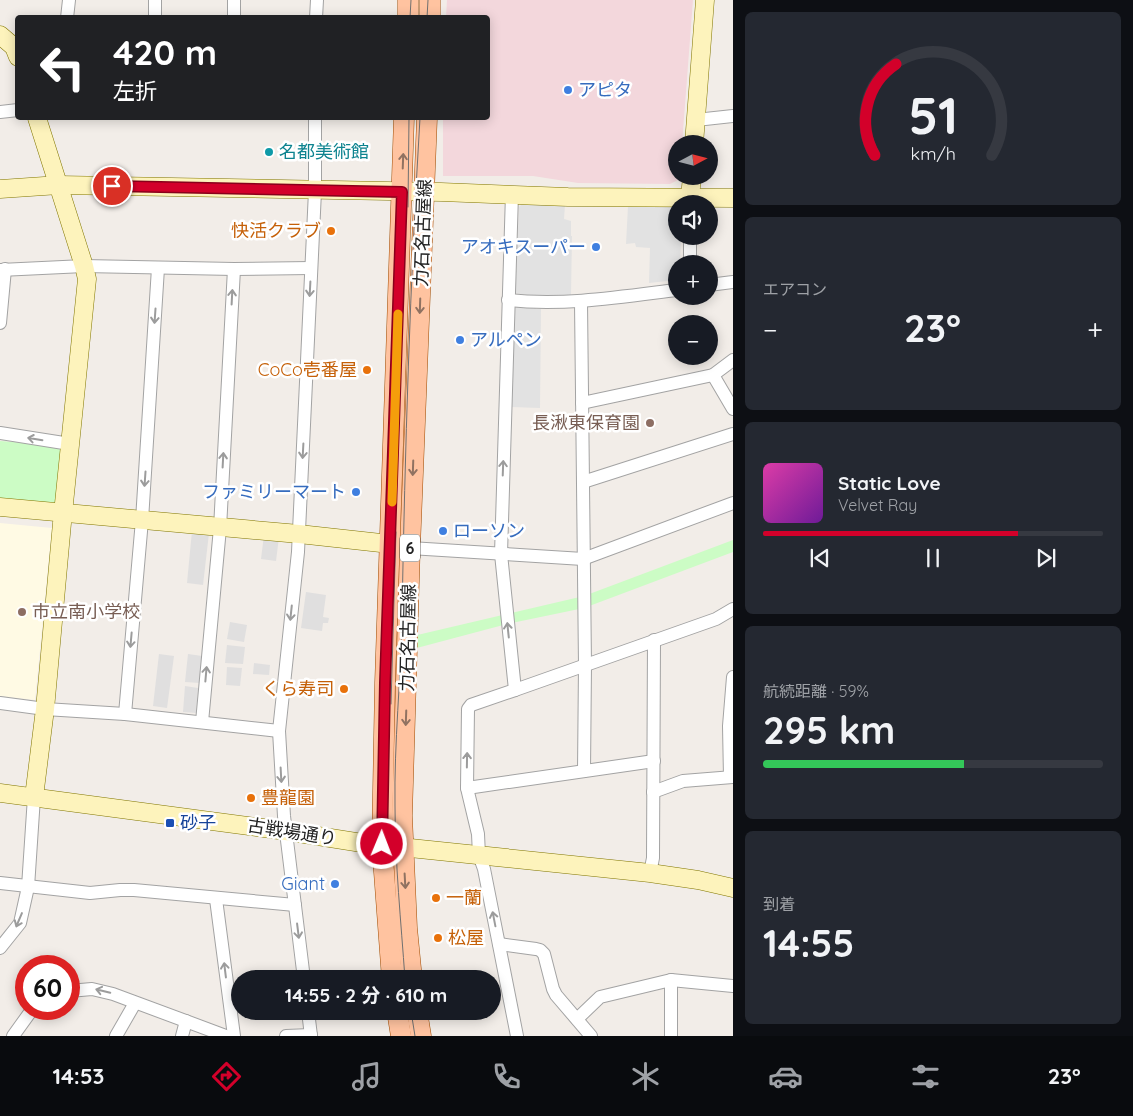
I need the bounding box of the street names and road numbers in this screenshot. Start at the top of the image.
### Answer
street label: 力石名古屋線 [409,179,436,287]
road number: 6 [400,534,420,562]
street label: 力石名古屋線 [395,584,420,692]
street label: 古戦場通り [246,813,338,850]

